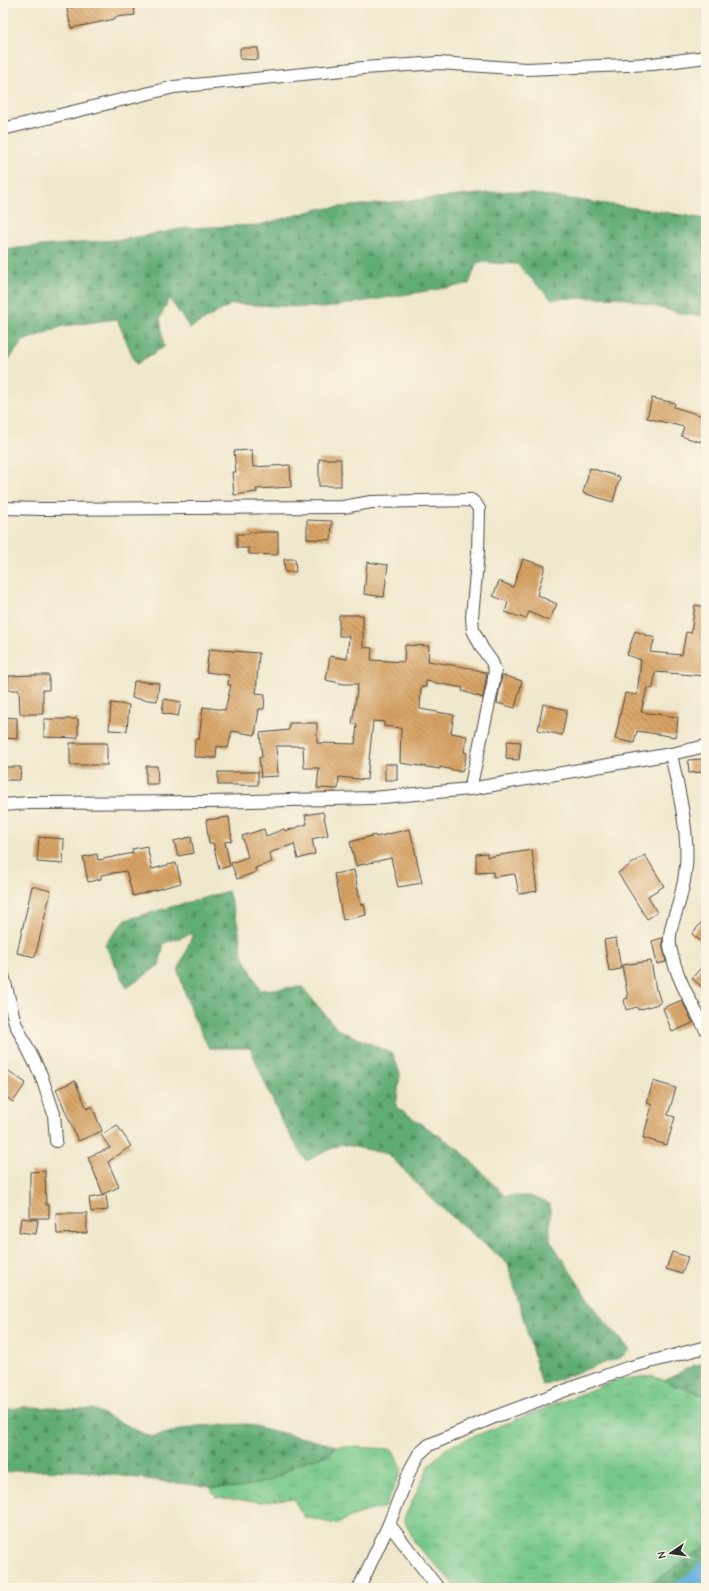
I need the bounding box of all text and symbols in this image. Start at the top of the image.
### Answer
north arrow [651,1533,691,1573]
text: N [655,1550,669,1560]

